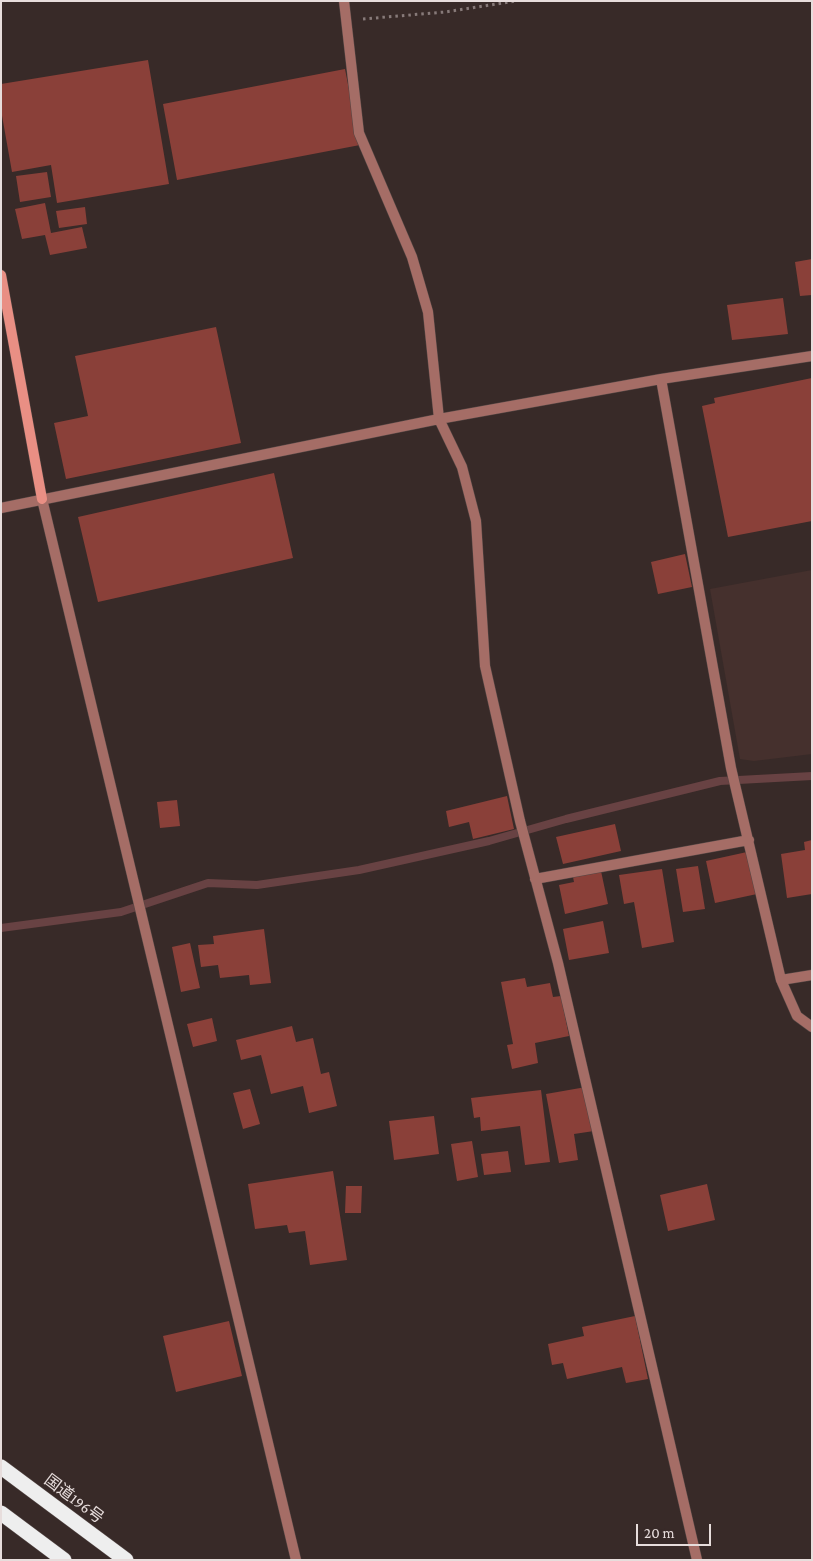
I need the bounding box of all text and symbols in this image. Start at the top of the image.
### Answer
street label: 国道196号 [40,1470,108,1528]
scale bar [638,1514,713,1546]
text: 20 m [644,1525,675,1541]

